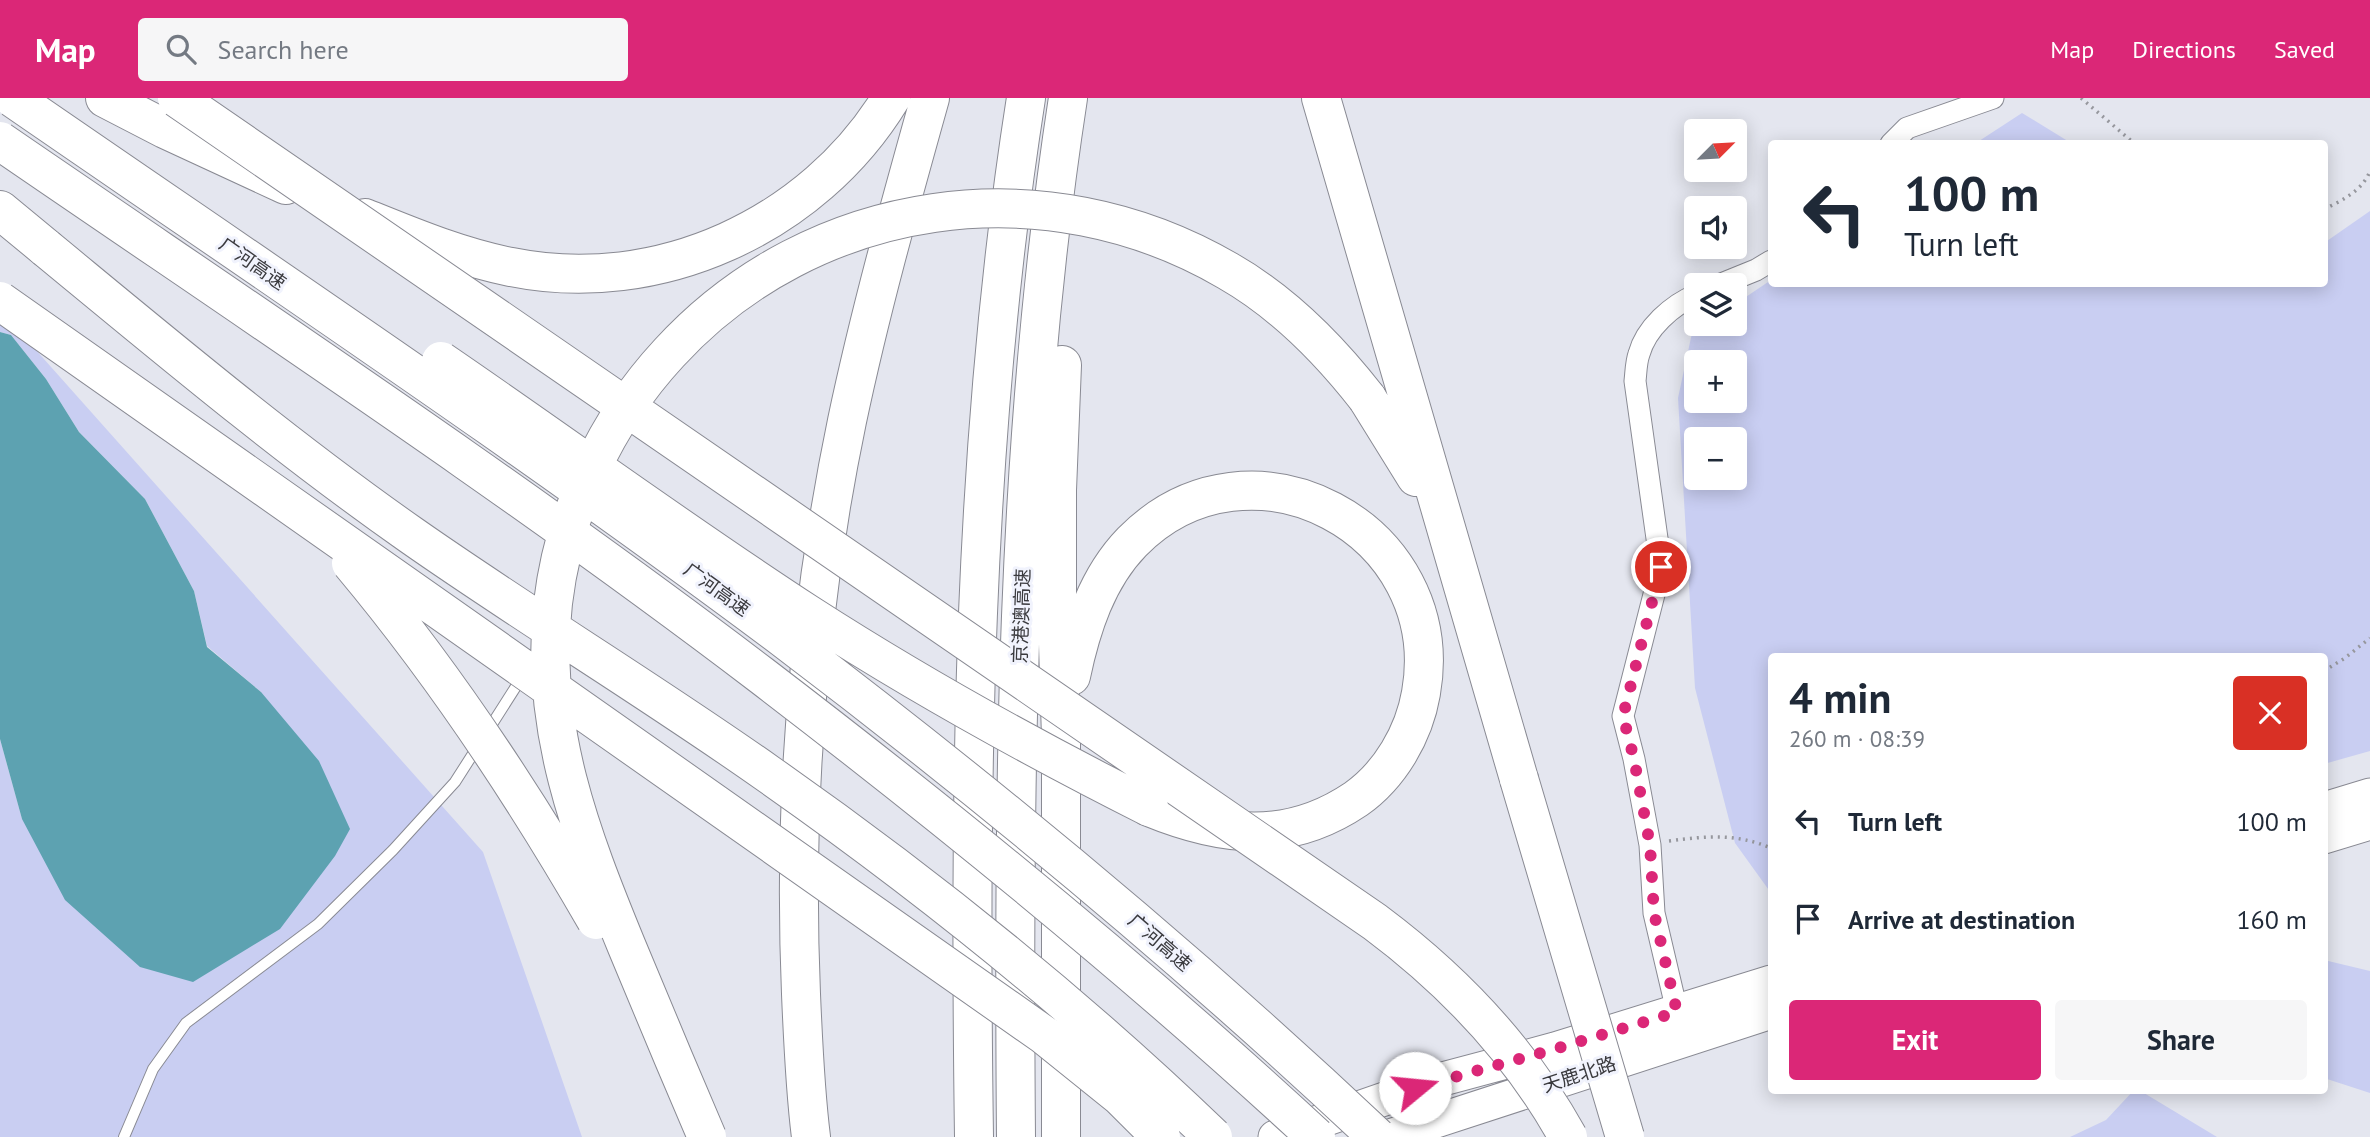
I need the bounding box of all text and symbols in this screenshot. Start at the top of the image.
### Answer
search box [138,18,628,81]
text: Map [35,28,96,71]
icon: search [162,30,200,68]
text: Search here [218,33,349,66]
text: Map [2050,34,2094,65]
text: Directions [2132,34,2236,65]
text: Saved [2274,34,2335,65]
north arrow [1684,119,1746,182]
map controls [1684,119,1747,490]
text: 100 m [1904,161,2039,225]
icon: left [1789,168,1880,259]
button: sound [1684,196,1747,259]
text: Turn left [1904,223,2019,265]
street label: 广河高速 [215,231,291,295]
button: layers [1684,273,1747,336]
button: + [1684,350,1747,413]
button: − [1684,427,1747,490]
pin [1631,537,1691,597]
icon: arrive [1642,548,1680,586]
street label: 广河高速 [679,557,755,621]
street label: 京港澳高速 [1007,568,1035,664]
text: 4 min [1789,670,1891,725]
button: close [2233,676,2307,750]
text: 260 m · 08:39 [1789,724,1925,753]
icon: left [1789,802,1827,840]
text: Turn left [1848,805,1942,838]
text: 100 m [2236,805,2307,838]
icon: arrive [1789,900,1827,938]
text: Arrive at destination [1848,903,2075,936]
text: 160 m [2236,903,2307,936]
street label: 广河高速 [1123,908,1197,976]
button: Exit [1789,1000,2041,1080]
button: Share [2055,1000,2307,1080]
position arrow [1378,1051,1452,1125]
street label: 天鹿北路 [1539,1051,1619,1097]

